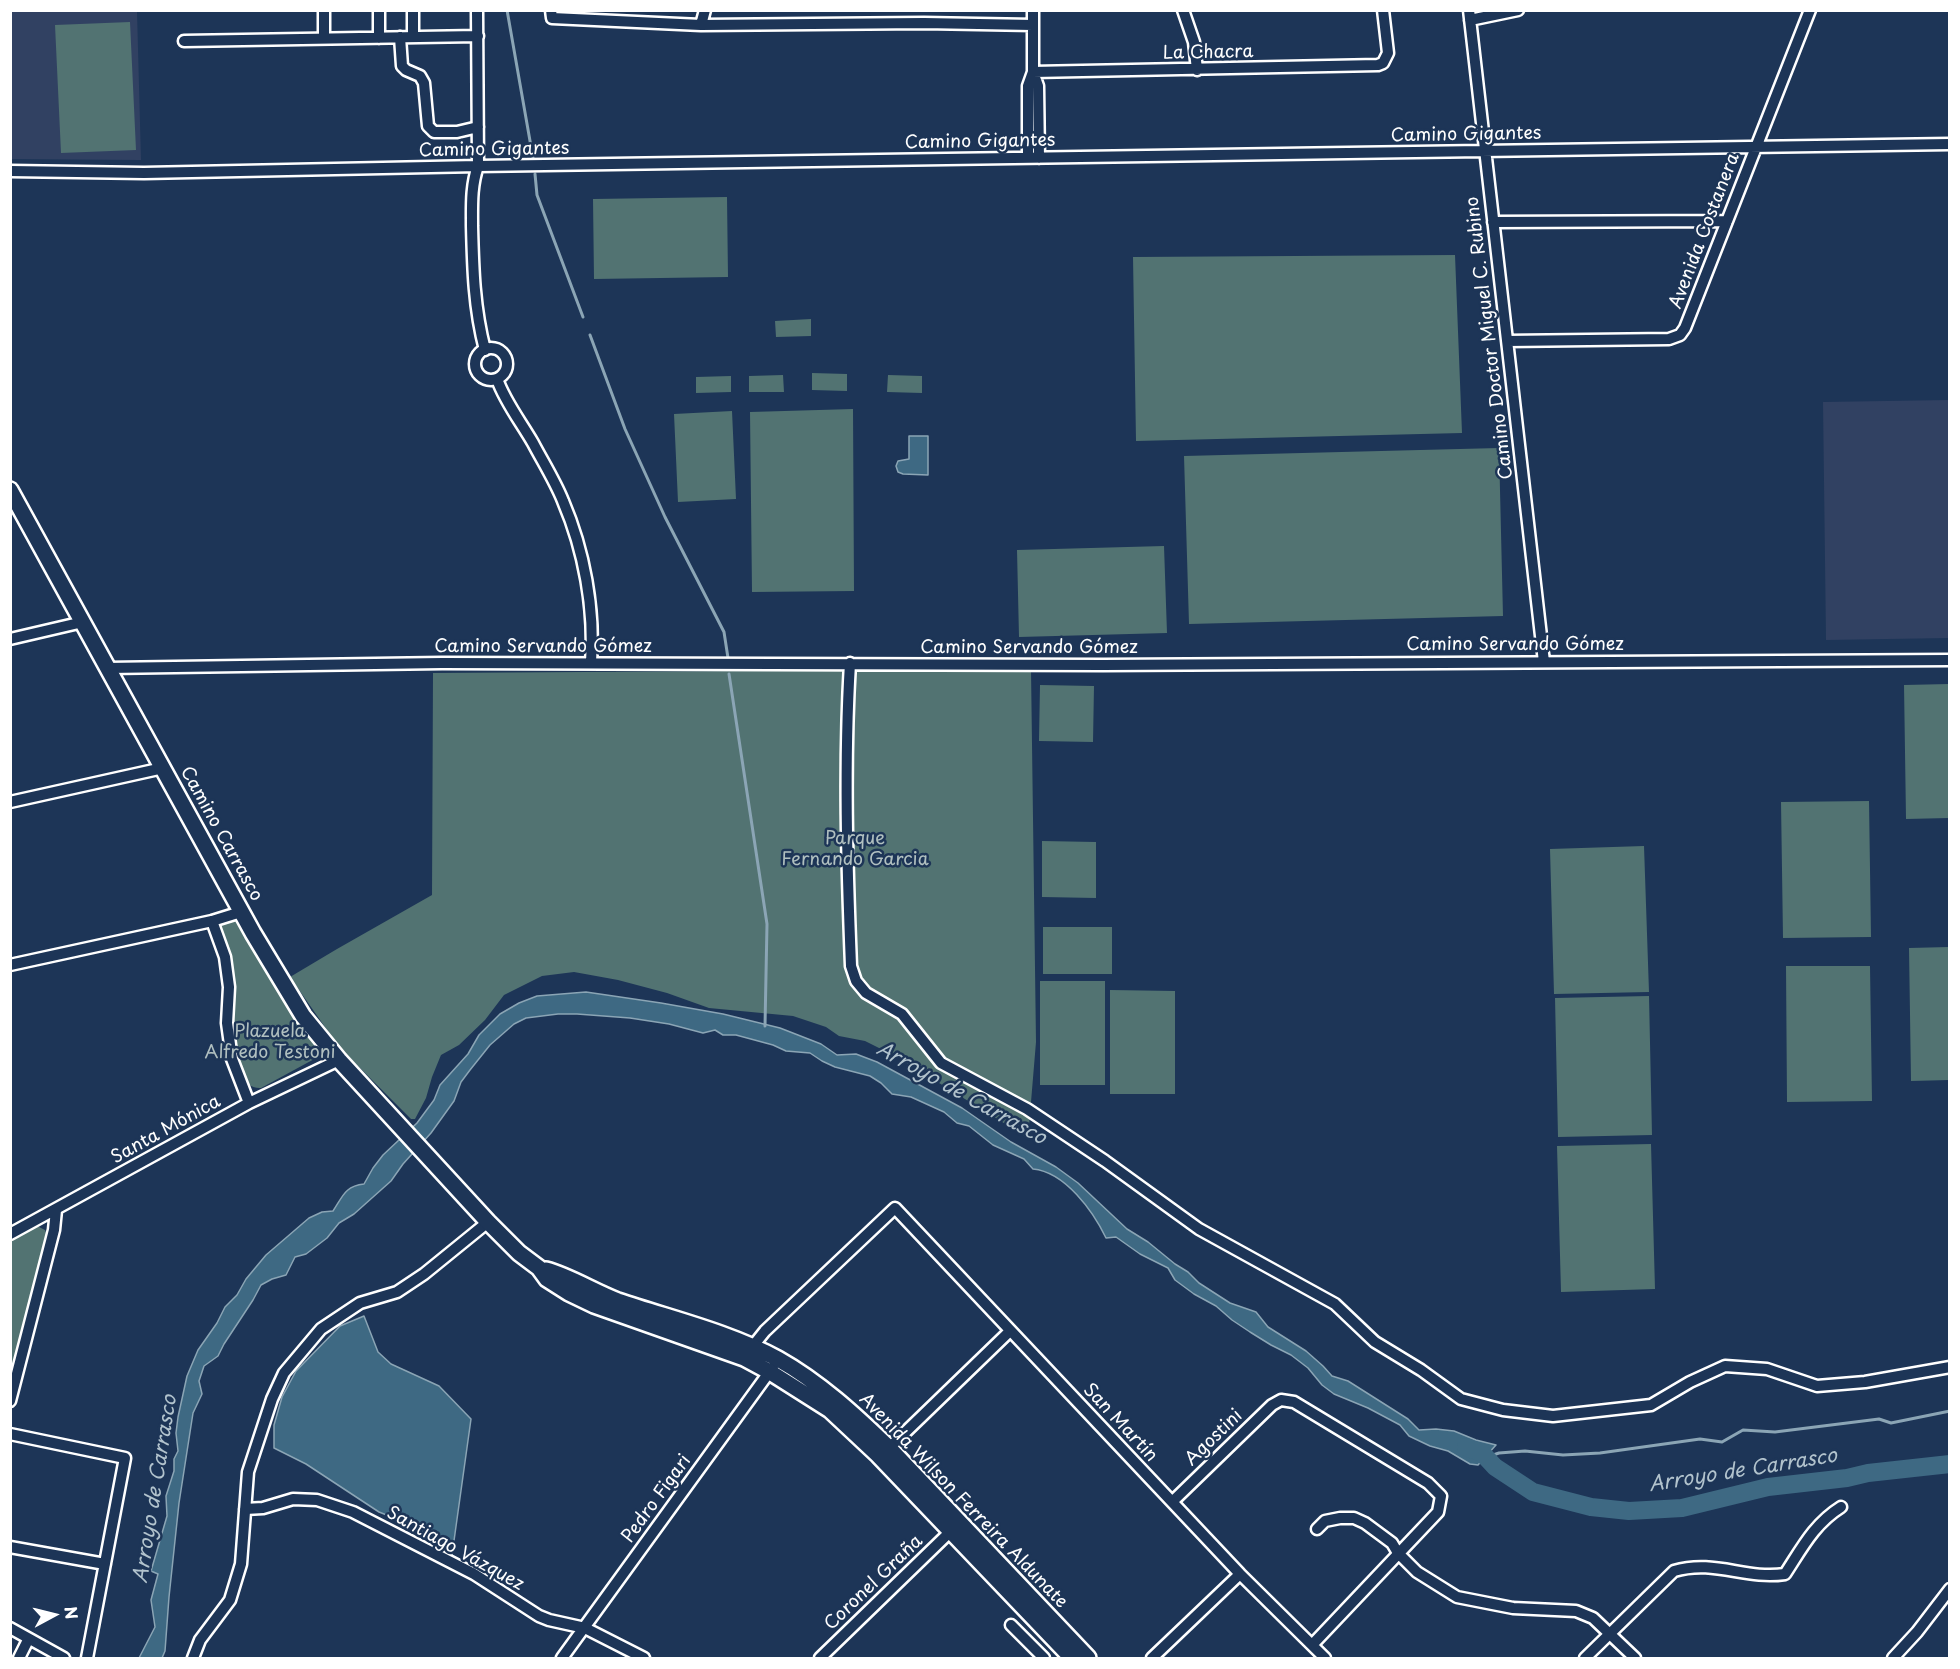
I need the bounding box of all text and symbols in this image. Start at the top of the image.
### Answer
street label: La Chacra [1162,41,1254,65]
street label: Camino Gigantes [1391,123,1541,147]
street label: Camino Gigantes [905,130,1055,154]
street label: Camino Gigantes [419,138,569,162]
street label: Avenida Costanera [1665,150,1745,312]
street label: Camino Doctor Miguel C. Rubino [1462,195,1518,481]
street label: Camino Servando Gómez [1406,634,1624,656]
street label: Camino Servando Gómez [434,636,652,658]
street label: Camino Servando Gómez [920,637,1138,659]
street label: Camino Carrasco [175,763,267,905]
park label: Parque Fernando Garcia [781,828,929,870]
park label: Plazuela Alfredo Testoni [204,1021,336,1064]
water label: Arroyo de Carrasco [872,1037,1050,1151]
street label: Santa Mónica [108,1091,224,1169]
street label: San Martín [1078,1379,1162,1467]
street label: Avenida Wilson Ferreira Aldunate [854,1389,1072,1613]
water label: Arroyo de Carrasco [129,1393,183,1585]
street label: Agostini [1181,1405,1247,1471]
water label: Arroyo de Carrasco [1647,1444,1839,1498]
street label: Pedro Figari [618,1451,696,1547]
street label: Santiago Vázquez [383,1502,527,1596]
street label: Coronel Graña [820,1531,928,1635]
north arrow [24,1585,84,1645]
text: N [59,1605,85,1621]

